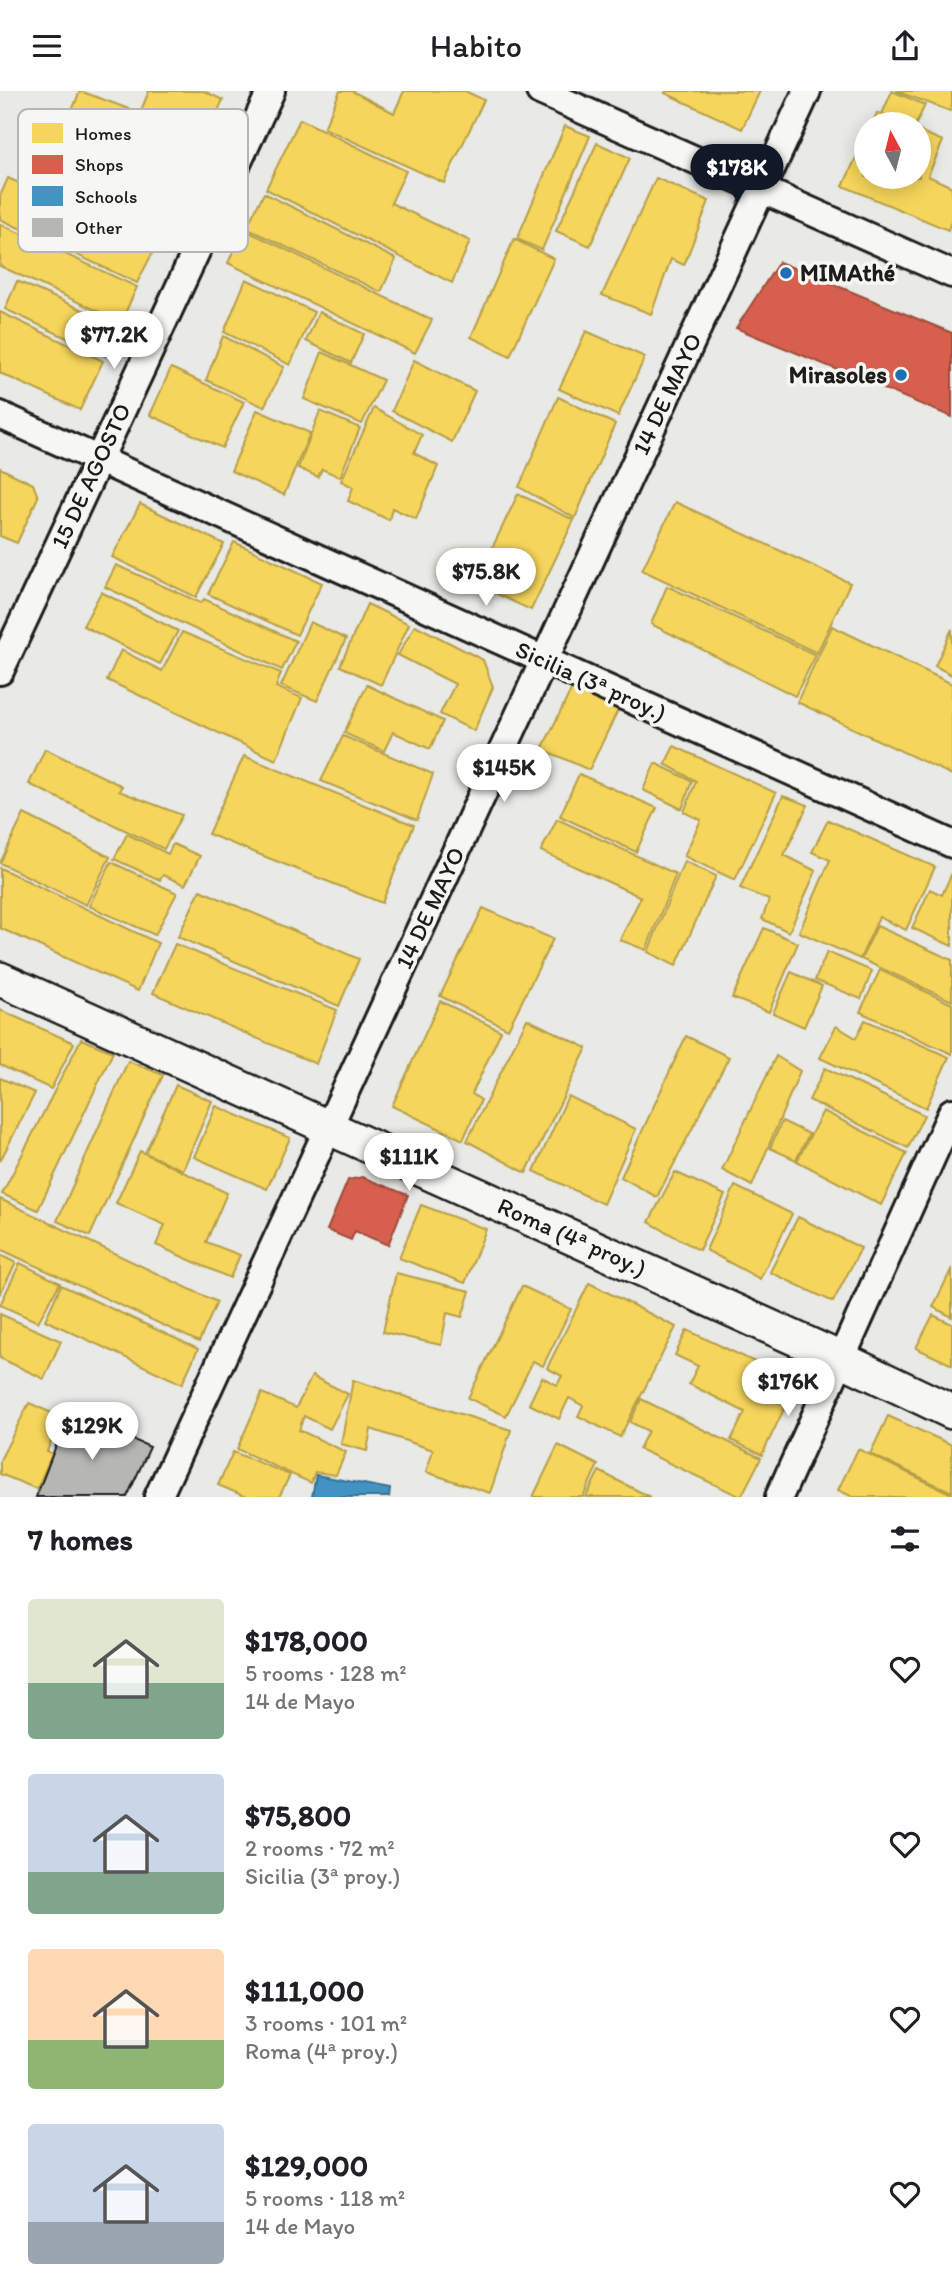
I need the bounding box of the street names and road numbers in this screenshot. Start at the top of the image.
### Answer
street label: 14 DE MAYO [626,328,707,459]
street label: 15 DE AGOSTO [44,398,137,553]
street label: Sicilia (3ª proy.) [511,634,671,727]
street label: 14 DE MAYO [389,842,470,973]
street label: Roma (4ª proy.) [493,1191,651,1282]

